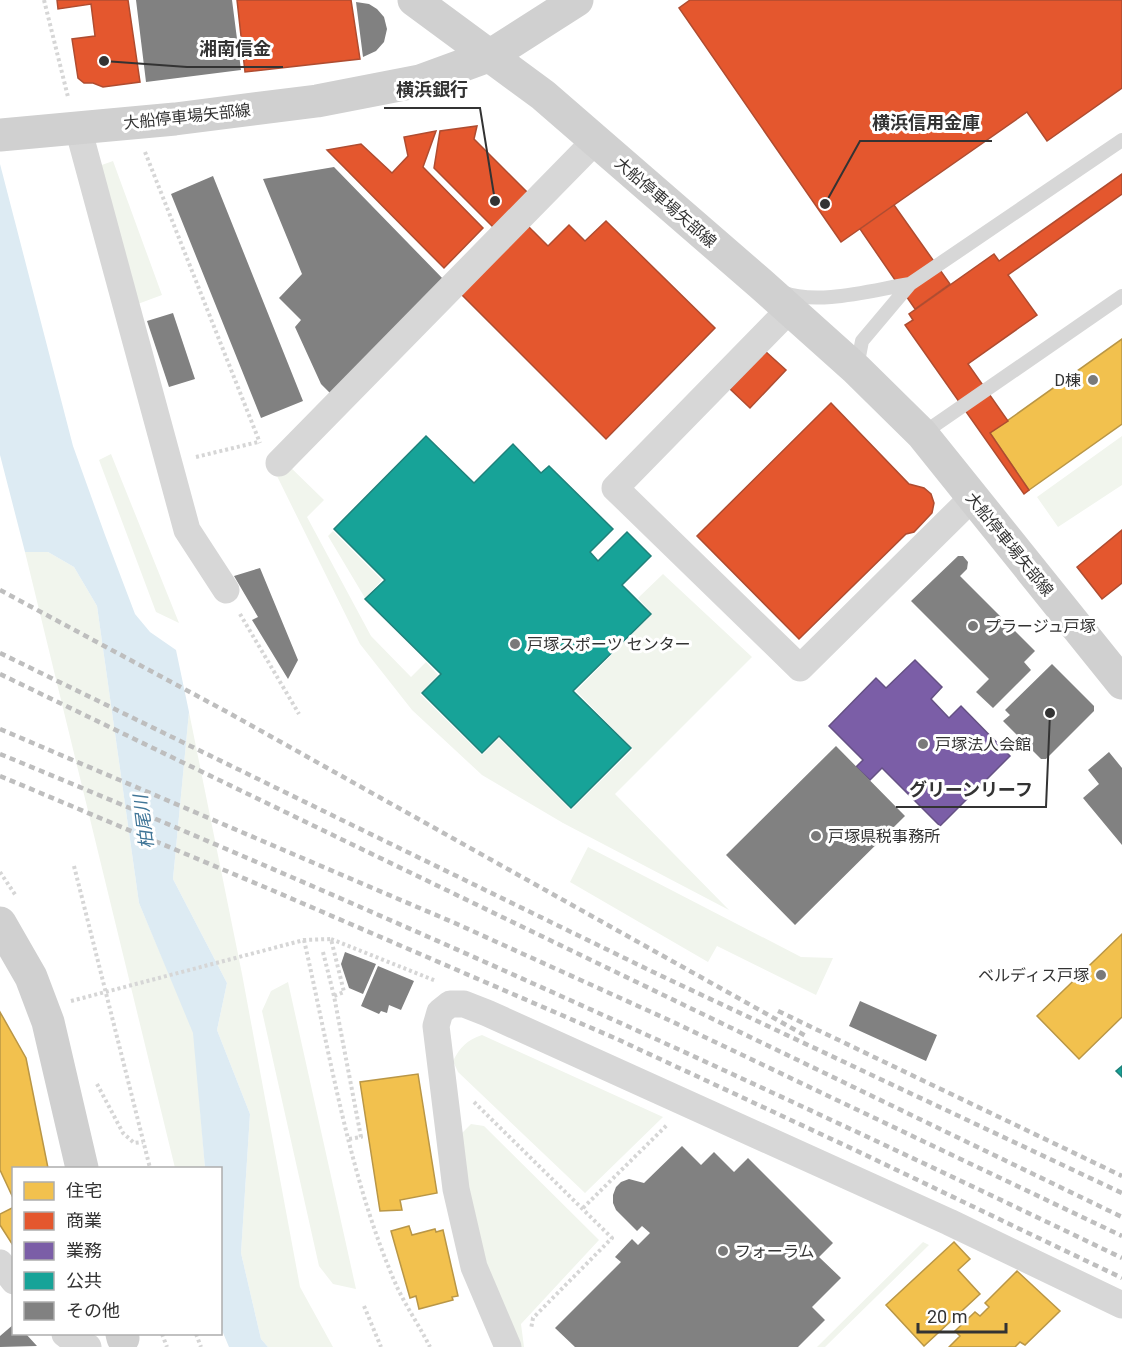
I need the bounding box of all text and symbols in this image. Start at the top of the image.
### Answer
callout: 湘南信金 [187,31,283,67]
text: 湘南信金 [199,38,271,59]
callout: 横浜銀行 [384,72,480,108]
text: 横浜銀行 [396,79,468,100]
street label: 大船停車場矢部線 [122,100,252,133]
callout: 横浜信用金庫 [860,105,992,141]
text: 横浜信用金庫 [872,112,980,133]
street label: 大船停車場矢部線 [611,153,720,252]
place label: D棟 [1054,371,1081,390]
marker: D棟 [1086,373,1100,387]
street label: 大船停車場矢部線 [962,489,1057,600]
place label: プラージュ戸塚 [985,617,1096,636]
marker: プラージュ戸塚 [966,619,980,633]
place label: 戸塚スポーツ センター [527,635,691,654]
marker: 戸塚スポーツ センター [508,637,522,651]
place label: 戸塚法人会館 [935,735,1031,754]
marker: 戸塚法人会館 [916,737,930,751]
callout: グリーンリーフ [896,771,1046,807]
text: グリーンリーフ [909,779,1033,800]
water label: 柏尾川 [130,792,157,850]
place label: 戸塚県税事務所 [828,827,940,846]
marker: 戸塚県税事務所 [809,829,823,843]
place label: ベルディス戸塚 [978,966,1089,985]
marker: ベルディス戸塚 [1094,968,1108,982]
legend [12,1167,222,1335]
text: 住宅 [66,1180,102,1201]
text: 商業 [66,1210,102,1231]
text: 業務 [66,1240,102,1261]
place label: フォーラム [735,1242,815,1261]
marker: フォーラム [716,1244,730,1258]
text: 公共 [66,1270,102,1291]
scale bar [918,1296,1006,1334]
text: その他 [66,1300,120,1321]
text: 20 m [927,1306,967,1327]

